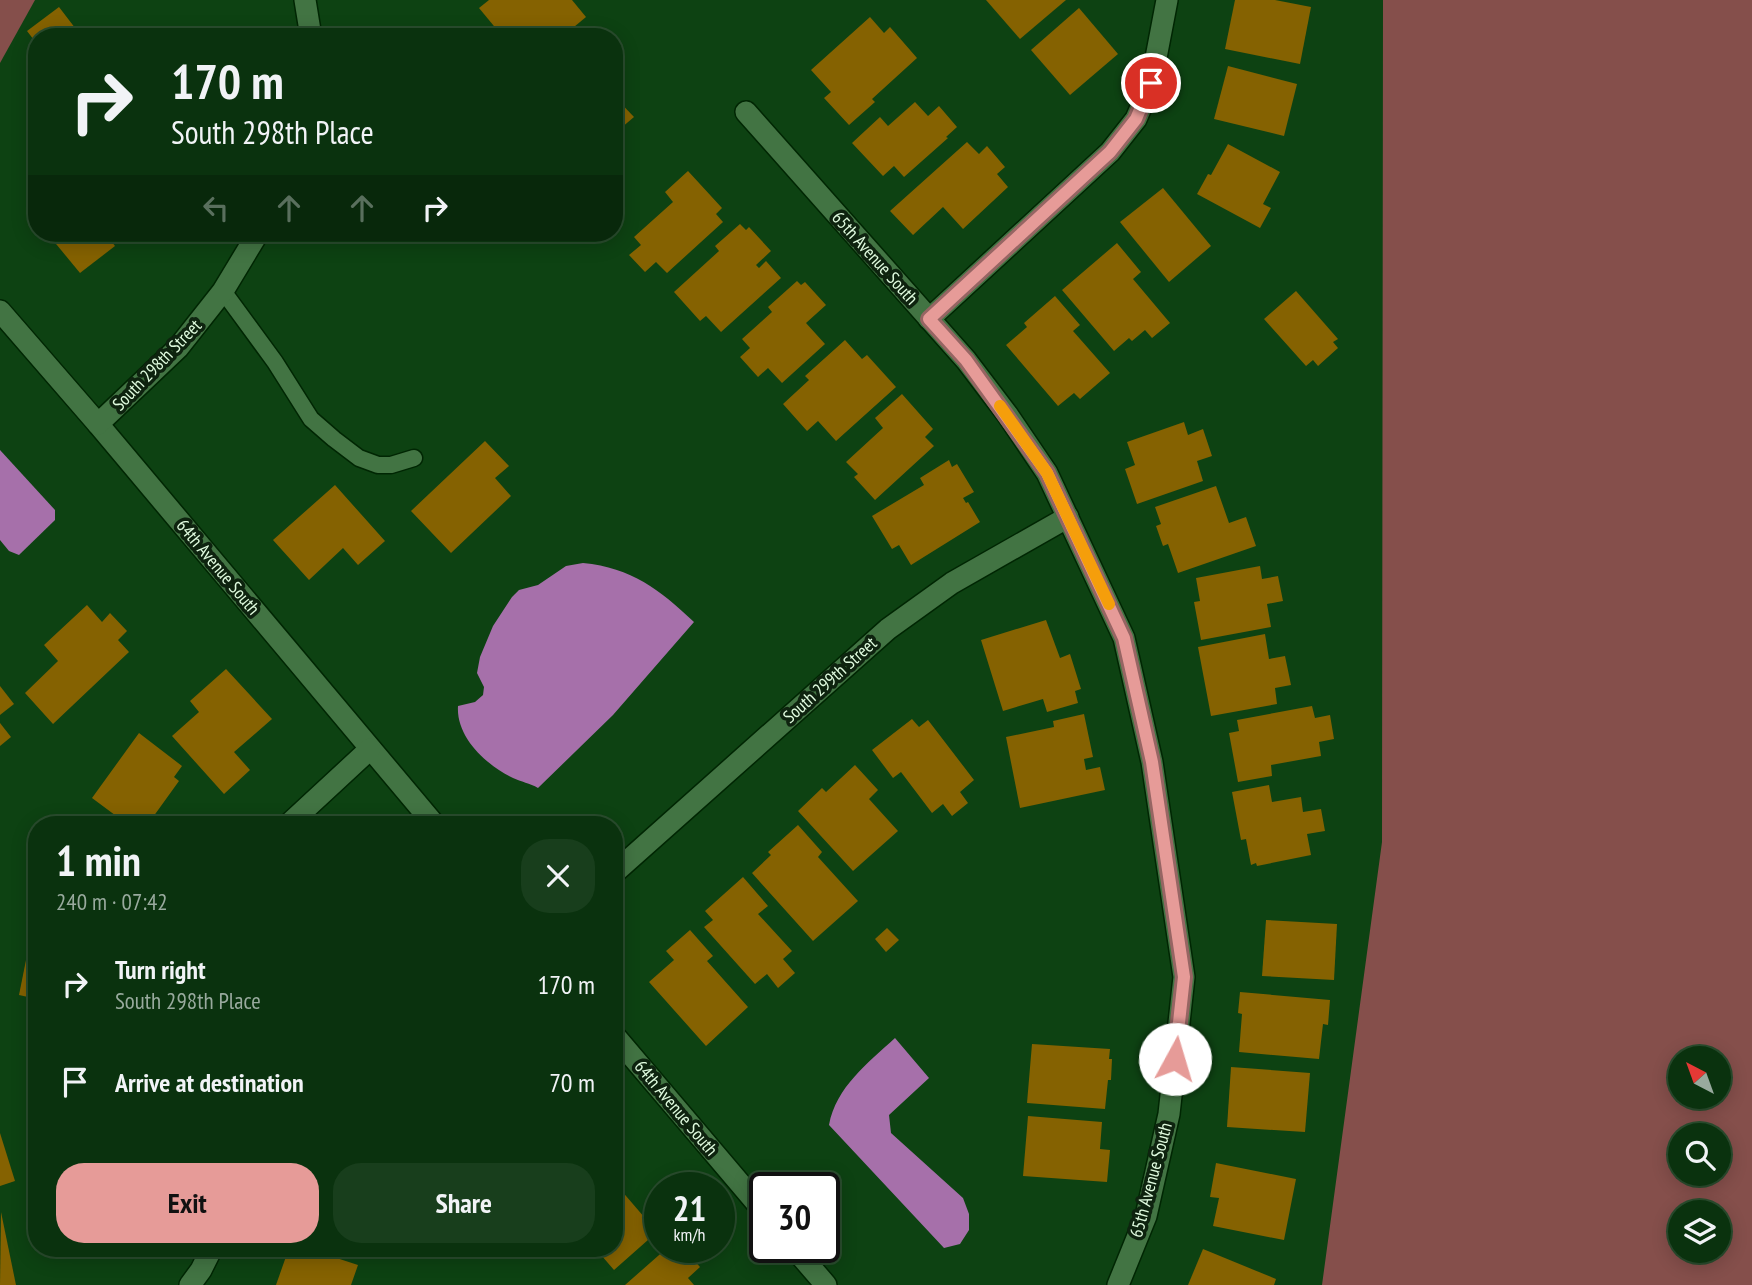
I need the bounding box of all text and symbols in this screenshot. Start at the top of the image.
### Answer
text: 170 m [171,49,284,113]
pin [1121,53,1181,113]
icon: right [56,56,147,147]
icon: arrive [1132,64,1170,102]
text: South 298th Place [171,111,374,153]
icon: left [197,189,235,227]
icon: ahead [270,189,308,227]
icon: ahead [343,189,381,227]
icon: right [416,189,454,227]
street label: 65th Avenue South [827,206,923,309]
street label: South 298th Street [107,314,206,415]
street label: 64th Avenue South [172,514,265,619]
street label: South 299th Street [778,631,881,728]
text: 1 min [56,833,141,888]
button: close [521,839,595,913]
text: 240 m · 07:42 [56,887,168,916]
text: Turn right [115,953,206,986]
icon: right [56,965,94,1003]
text: 170 m [537,968,595,1001]
text: South 298th Place [115,986,261,1015]
position arrow [1138,1022,1212,1096]
north arrow [1668,1046,1731,1110]
map controls [1668,1046,1731,1263]
street label: 64th Avenue South [630,1055,723,1160]
icon: arrive [56,1063,94,1101]
text: Arrive at destination [115,1066,304,1099]
text: 70 m [549,1066,595,1099]
street label: 65th Avenue South [1124,1120,1177,1240]
button: search [1668,1123,1731,1186]
button: Exit [56,1163,319,1243]
button: Share [333,1163,595,1243]
speed limit sign: 30 [749,1172,840,1263]
text: 21 [673,1185,706,1231]
button: layers [1668,1200,1731,1263]
text: km/h [674,1223,705,1246]

